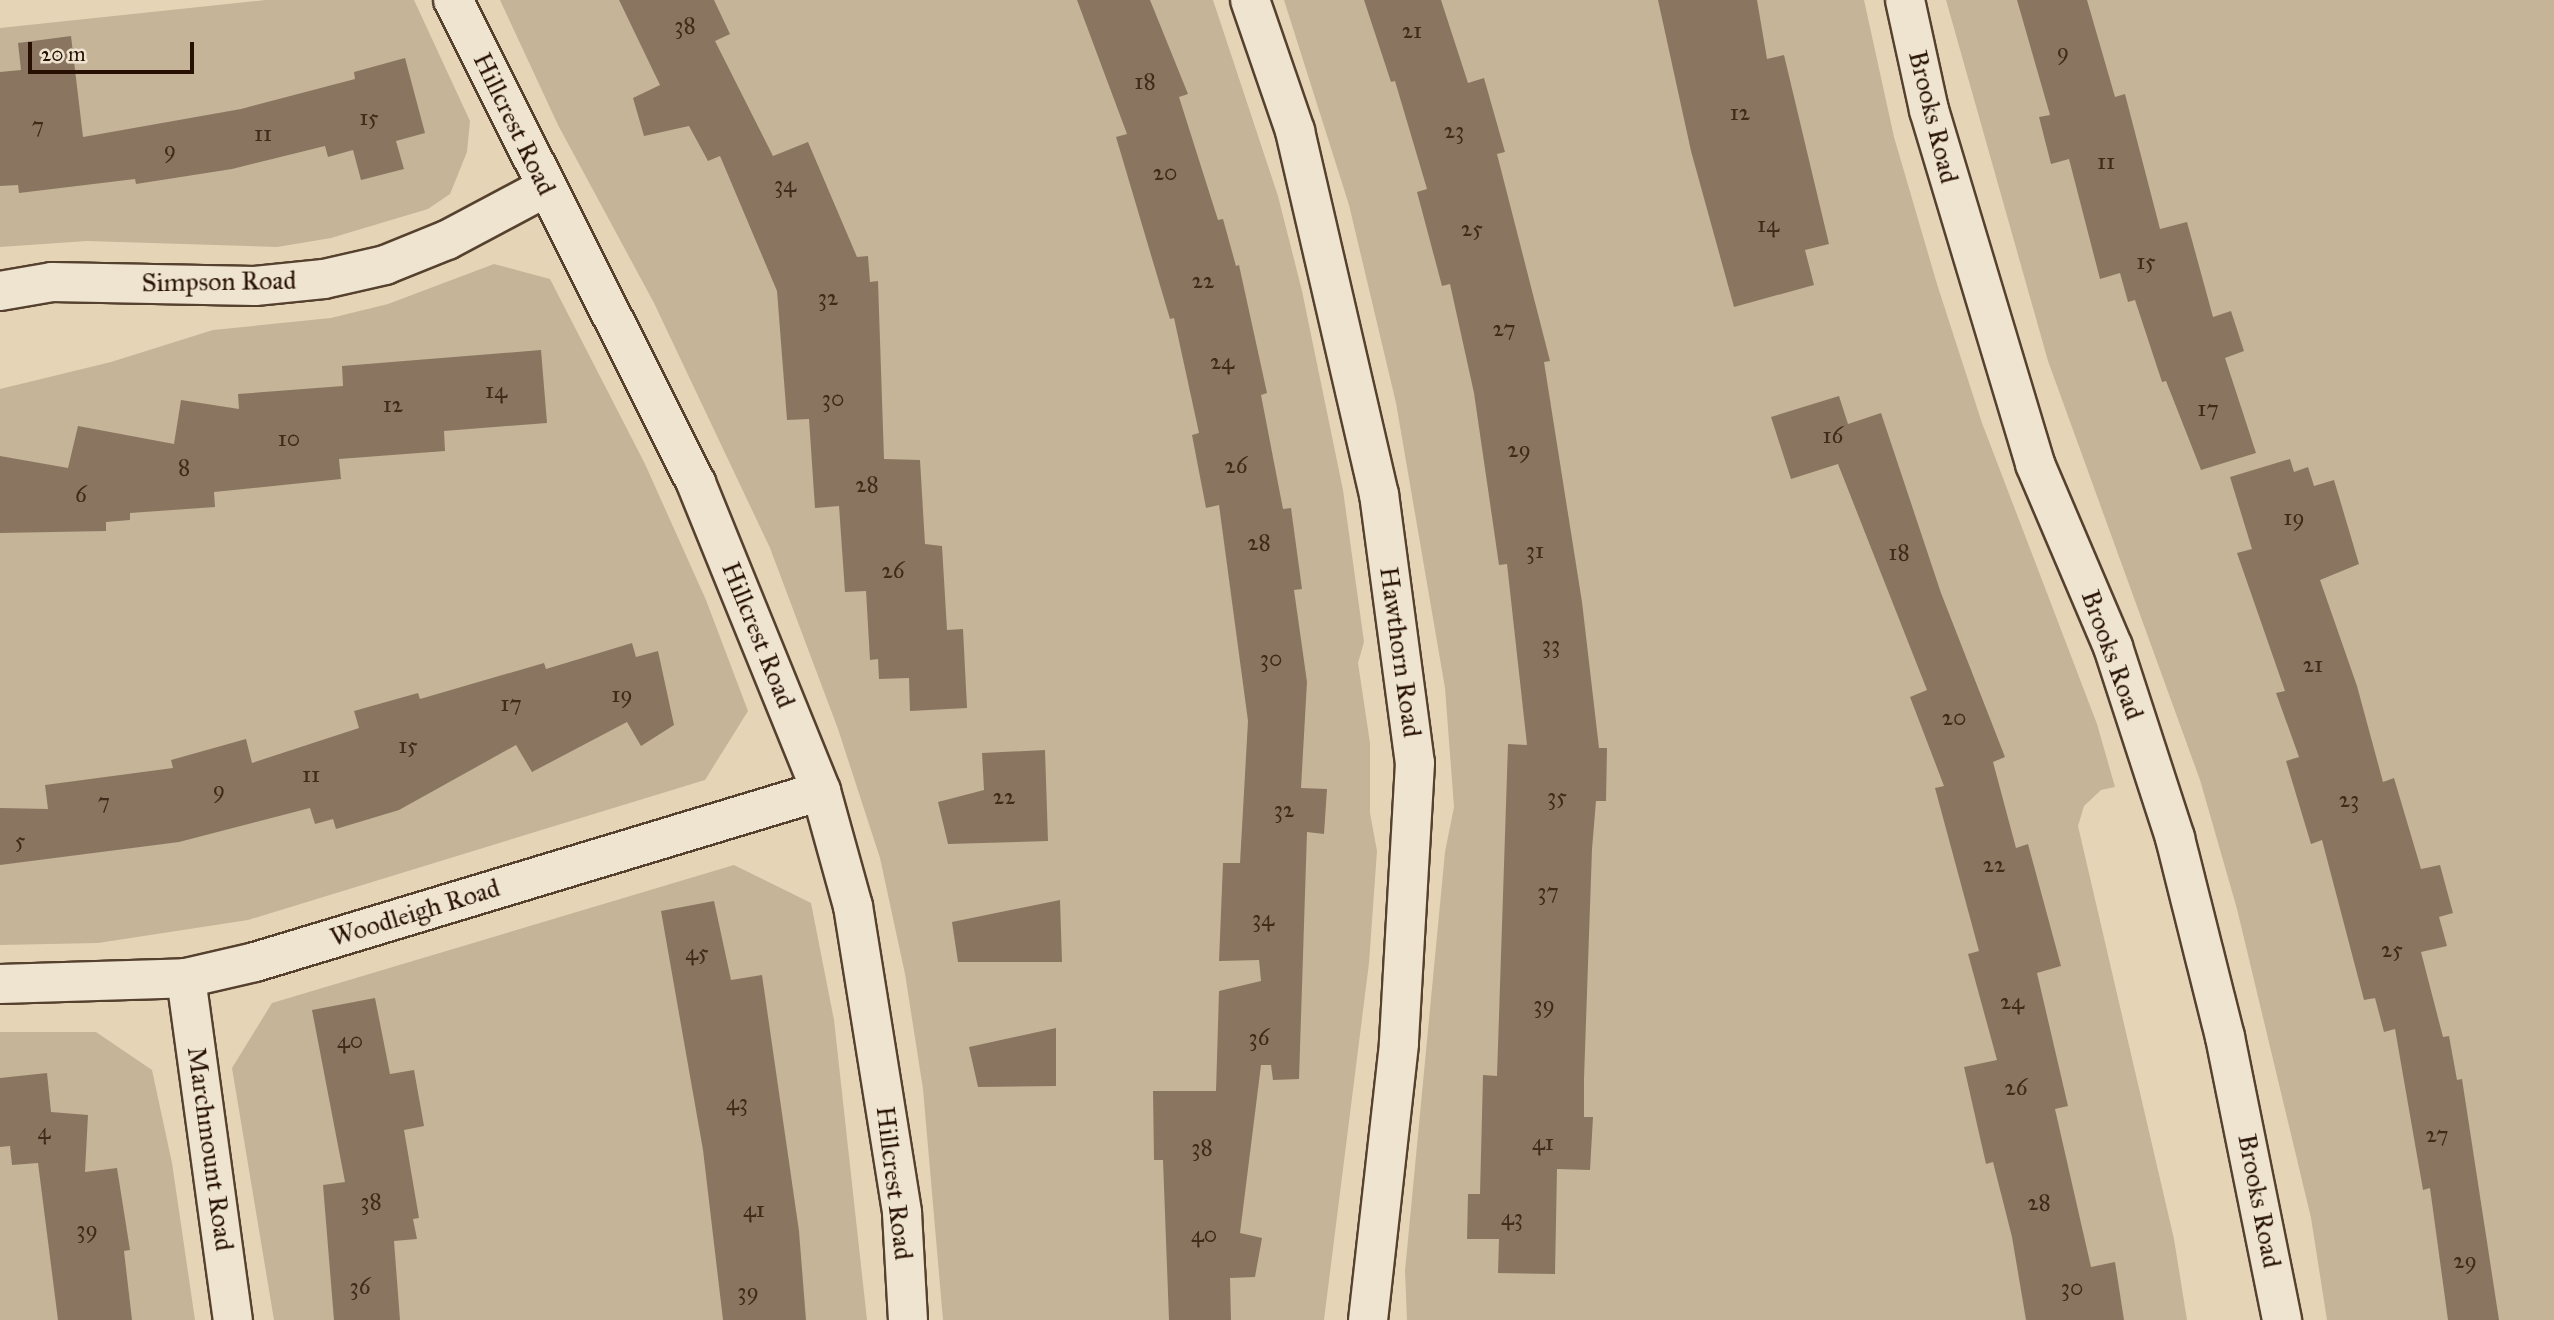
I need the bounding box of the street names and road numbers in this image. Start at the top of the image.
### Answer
street label: Brooks Road [1901,47,1965,187]
street label: Hillcrest Road [466,48,562,200]
street label: Simpson Road [141,265,297,299]
street label: Hillcrest Road [715,557,801,713]
street label: Hawthorn Road [1373,565,1427,739]
street label: Brooks Road [2074,586,2150,724]
street label: Woodleigh Road [326,872,504,954]
street label: Marchmount Road [180,1045,240,1253]
street label: Hillcrest Road [869,1104,919,1262]
street label: Brooks Road [2231,1131,2287,1271]

